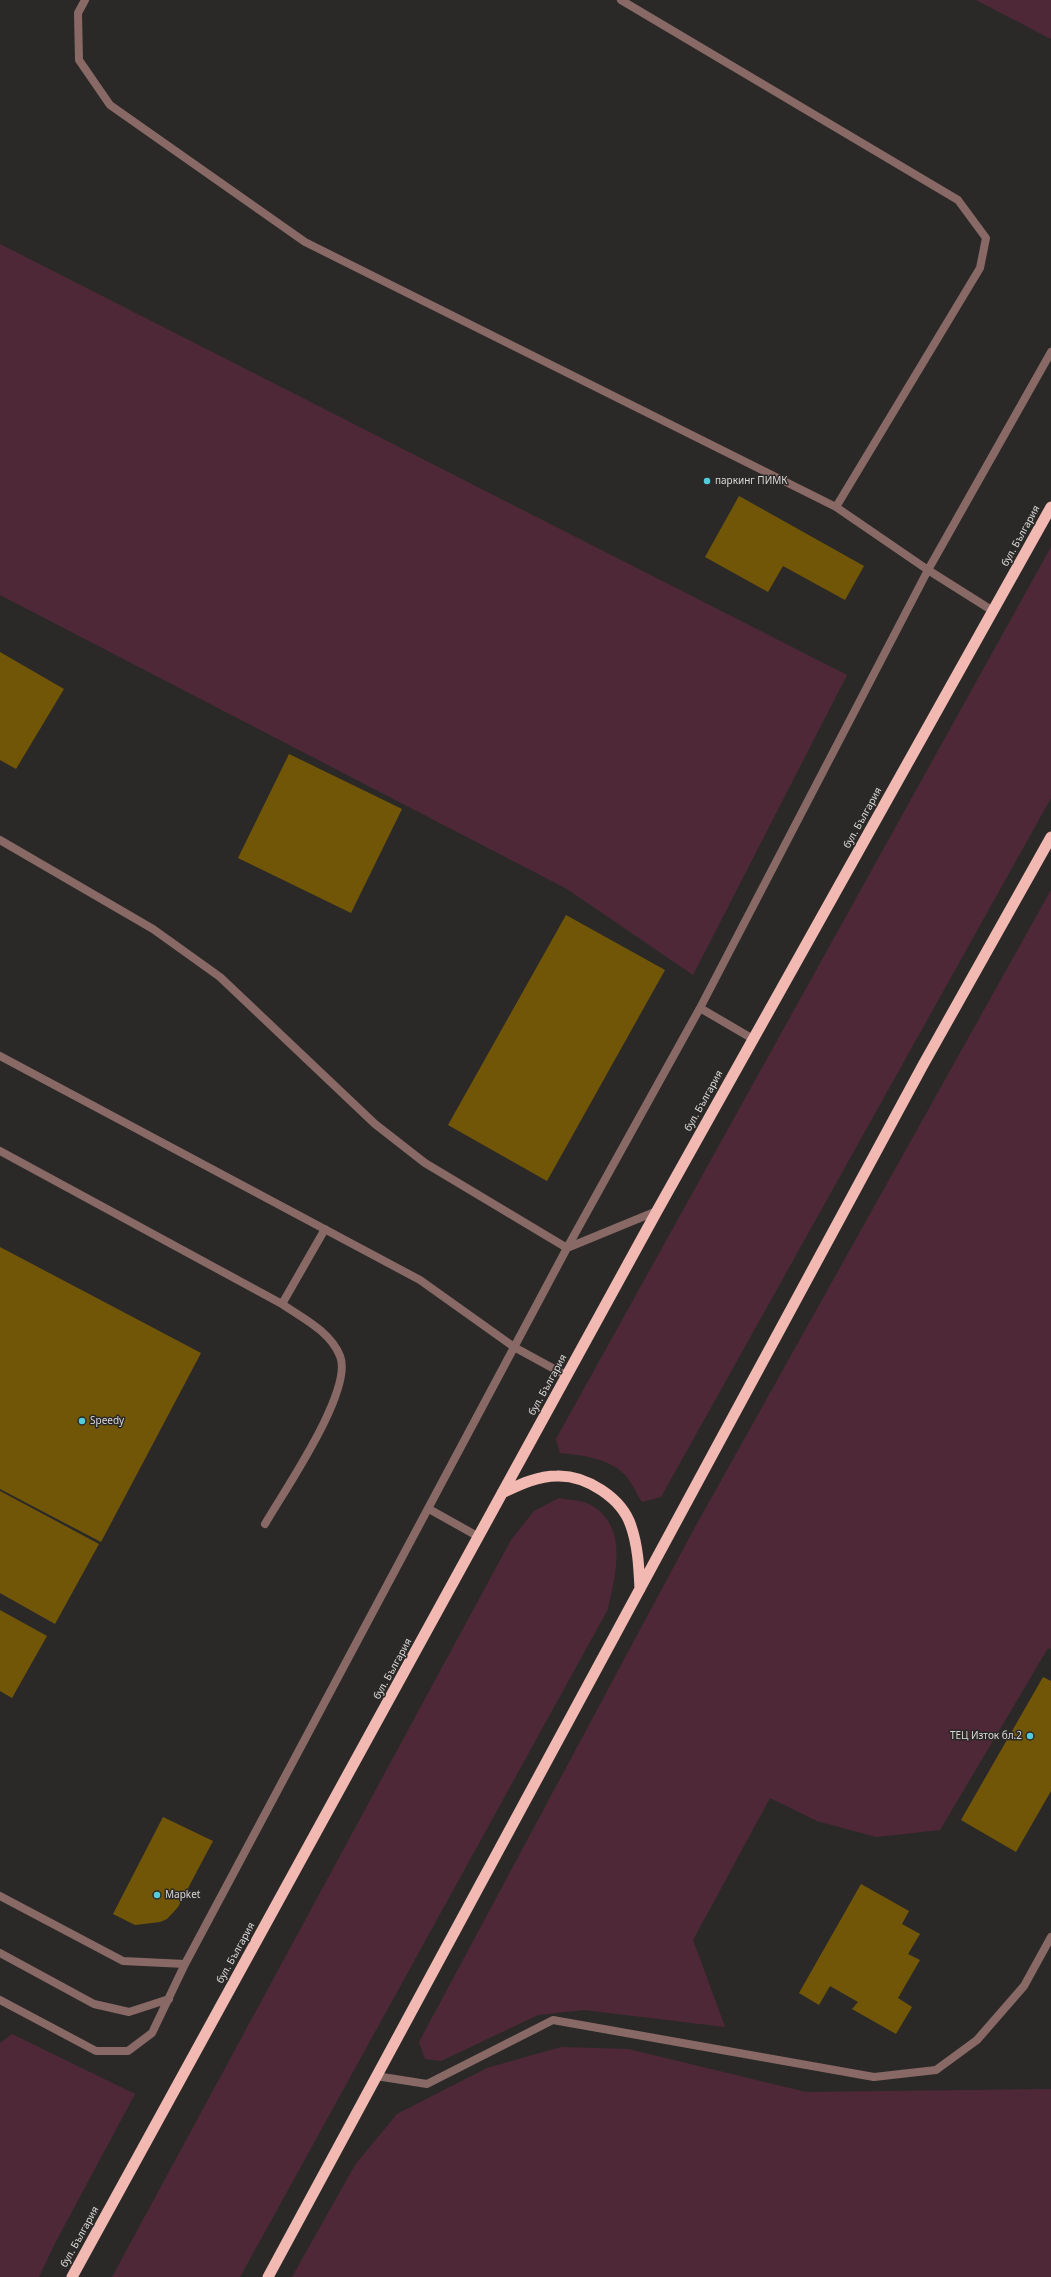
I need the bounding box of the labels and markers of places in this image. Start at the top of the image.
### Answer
place label: паркинг ПИМК [715,475,788,487]
marker: паркинг ПИМК [702,476,712,486]
place label: Speedy [90,1415,124,1427]
marker: Speedy [77,1416,87,1426]
place label: ТЕЦ Изток бл.2 [950,1730,1022,1742]
marker: ТЕЦ Изток бл.2 [1025,1731,1035,1741]
place label: Mapket [165,1889,200,1901]
marker: Mapket [152,1890,162,1900]

